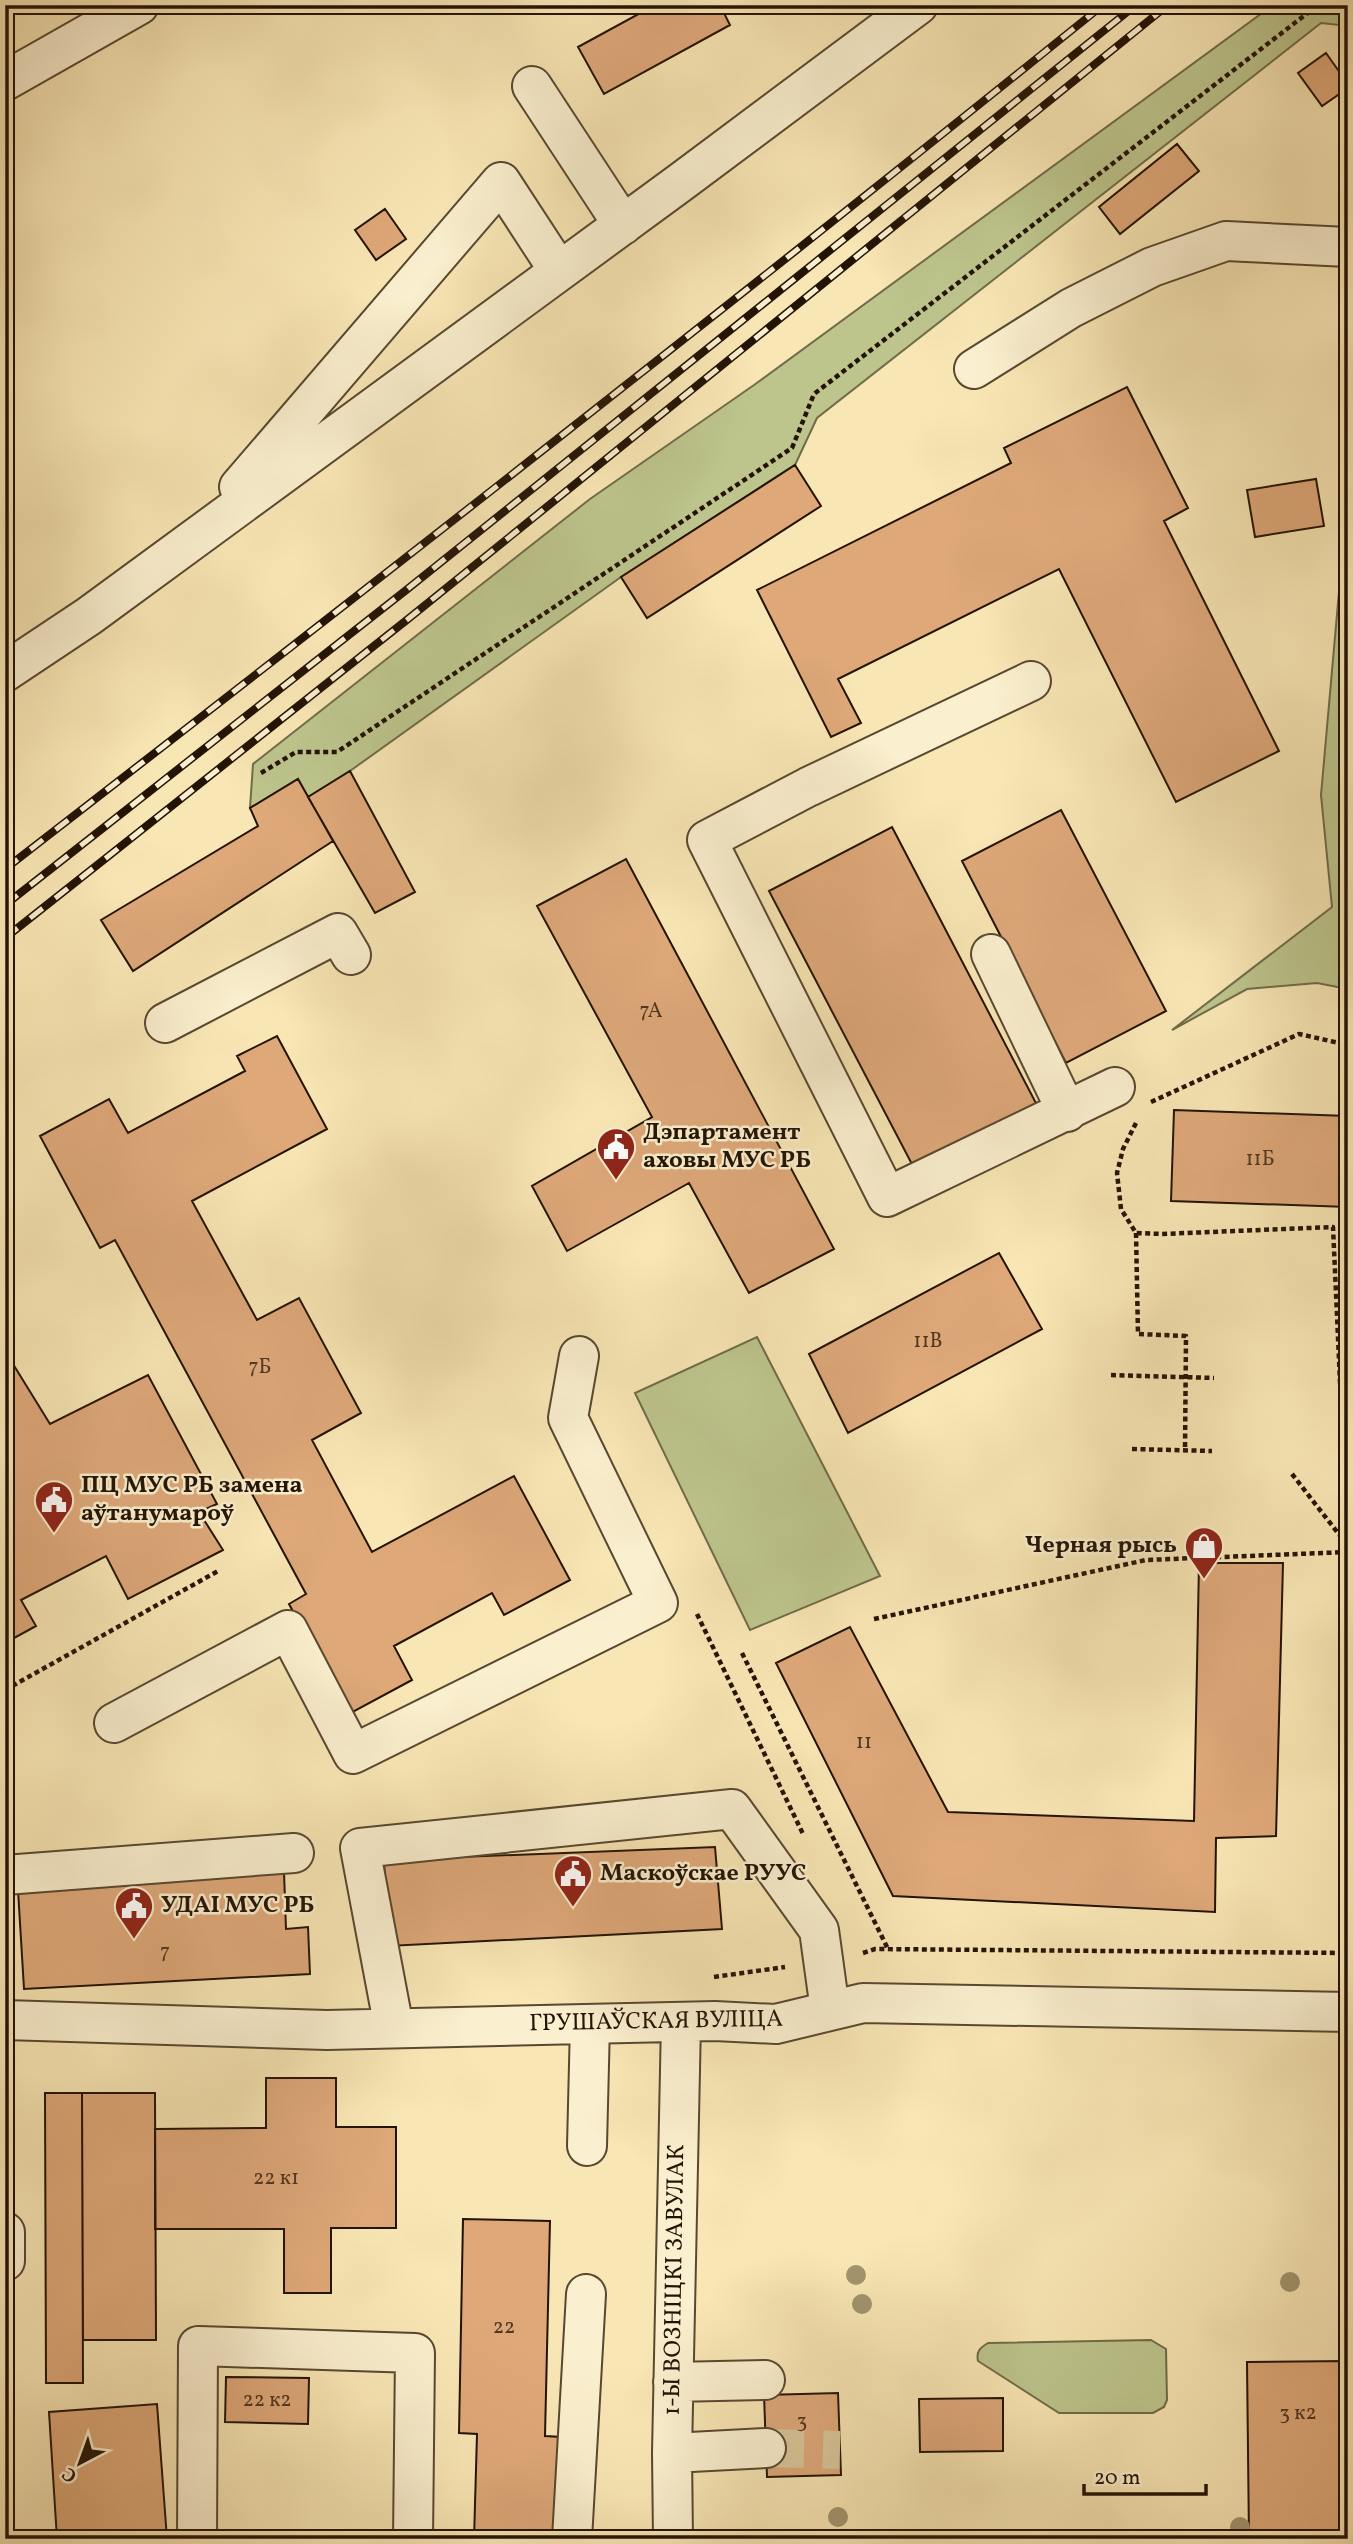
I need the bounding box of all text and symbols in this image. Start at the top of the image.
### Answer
house number: 7А [640,997,663,1026]
place label: Дэпартамент аховы МУС РБ [643,1116,811,1178]
public building icon: Дэпартамент аховы МУС РБ [595,1126,637,1181]
house number: 11Б [1245,1145,1275,1174]
house number: 11В [913,1327,943,1356]
house number: 7Б [248,1353,272,1382]
place label: ПЦ МУС РБ замена аўтанумароў [81,1469,303,1531]
public building icon: ПЦ МУС РБ замена аўтанумароў [33,1479,75,1534]
shop icon: Черная рысь [1183,1525,1225,1580]
place label: Черная рысь [1025,1529,1177,1563]
house number: 11 [856,1728,872,1757]
public building icon: Маскоўскае РУУС [552,1853,594,1908]
place label: Маскоўскае РУУС [600,1857,806,1891]
public building icon: УДАІ МУС РБ [113,1885,155,1940]
place label: УДАІ МУС РБ [161,1889,314,1923]
house number: 7 [160,1938,170,1967]
street label: ГРУШАЎСКАЯ ВУЛІЦА [529,2003,783,2041]
street label: 1-Ы ВОЗНІЦКІ ЗАВУЛАК [656,2144,694,2416]
house number: 22 к1 [253,2164,299,2193]
house number: 22 [493,2313,515,2342]
house number: 22 к2 [242,2386,292,2415]
house number: 3 к2 [1279,2399,1317,2428]
house number: 3 [797,2407,807,2436]
north arrow [46,2428,116,2498]
scale bar [1084,2453,1206,2497]
text: С [57,2461,83,2488]
text: 20 m [1094,2464,1140,2493]

